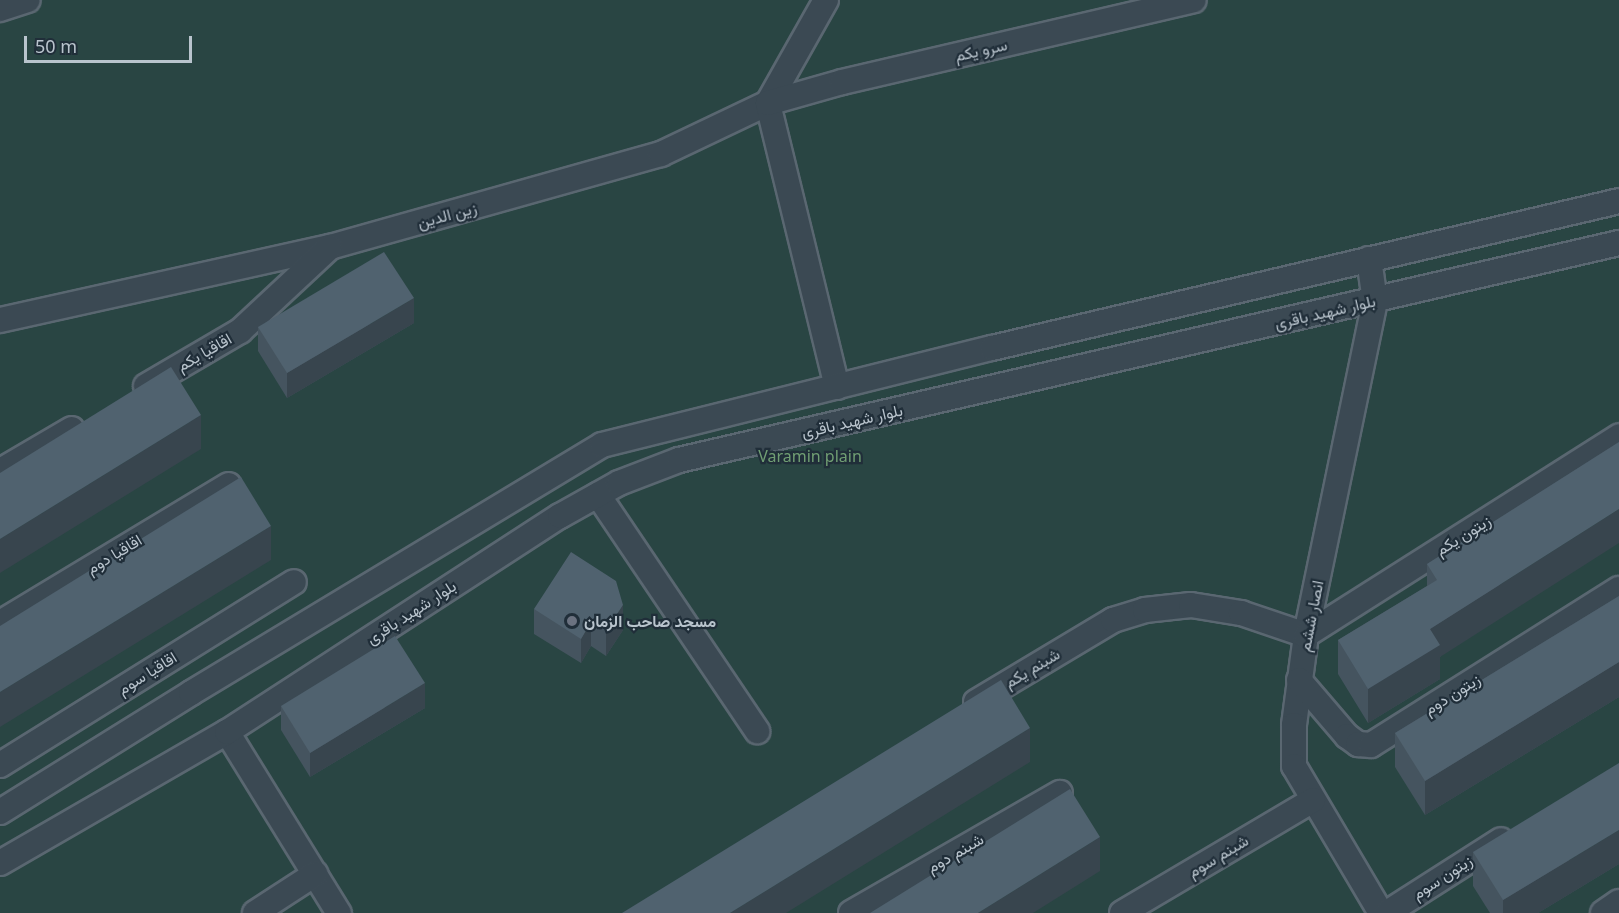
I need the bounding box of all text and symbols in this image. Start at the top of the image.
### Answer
scale bar [27,24,195,62]
text: 50 m [35,34,77,58]
street label: سرو یکم [953,35,1009,65]
street label: زین الدین [415,198,479,232]
street label: بلوار شهید باقری [1273,291,1377,333]
street label: اقاقیا یکم [173,329,235,375]
street label: بلوار شهید باقری [800,400,904,442]
park label: Varamin plain [758,446,862,466]
street label: زیتون یکم [1432,511,1494,559]
street label: اقاقیا دوم [83,530,145,578]
street label: بلوار شهید باقری [363,576,459,648]
street label: انصار ششم [1295,579,1327,653]
place label: مسجد صاحب الزمان [584,611,716,631]
marker: مسجد صاحب الزمان [565,614,579,628]
street label: شبنم یکم [1001,644,1063,692]
street label: اقاقیا سوم [114,647,180,699]
street label: زیتون دوم [1420,669,1484,719]
street label: شبنم دوم [923,829,987,877]
street label: شبنم سوم [1184,830,1252,882]
street label: زیتون سوم [1408,851,1476,903]

